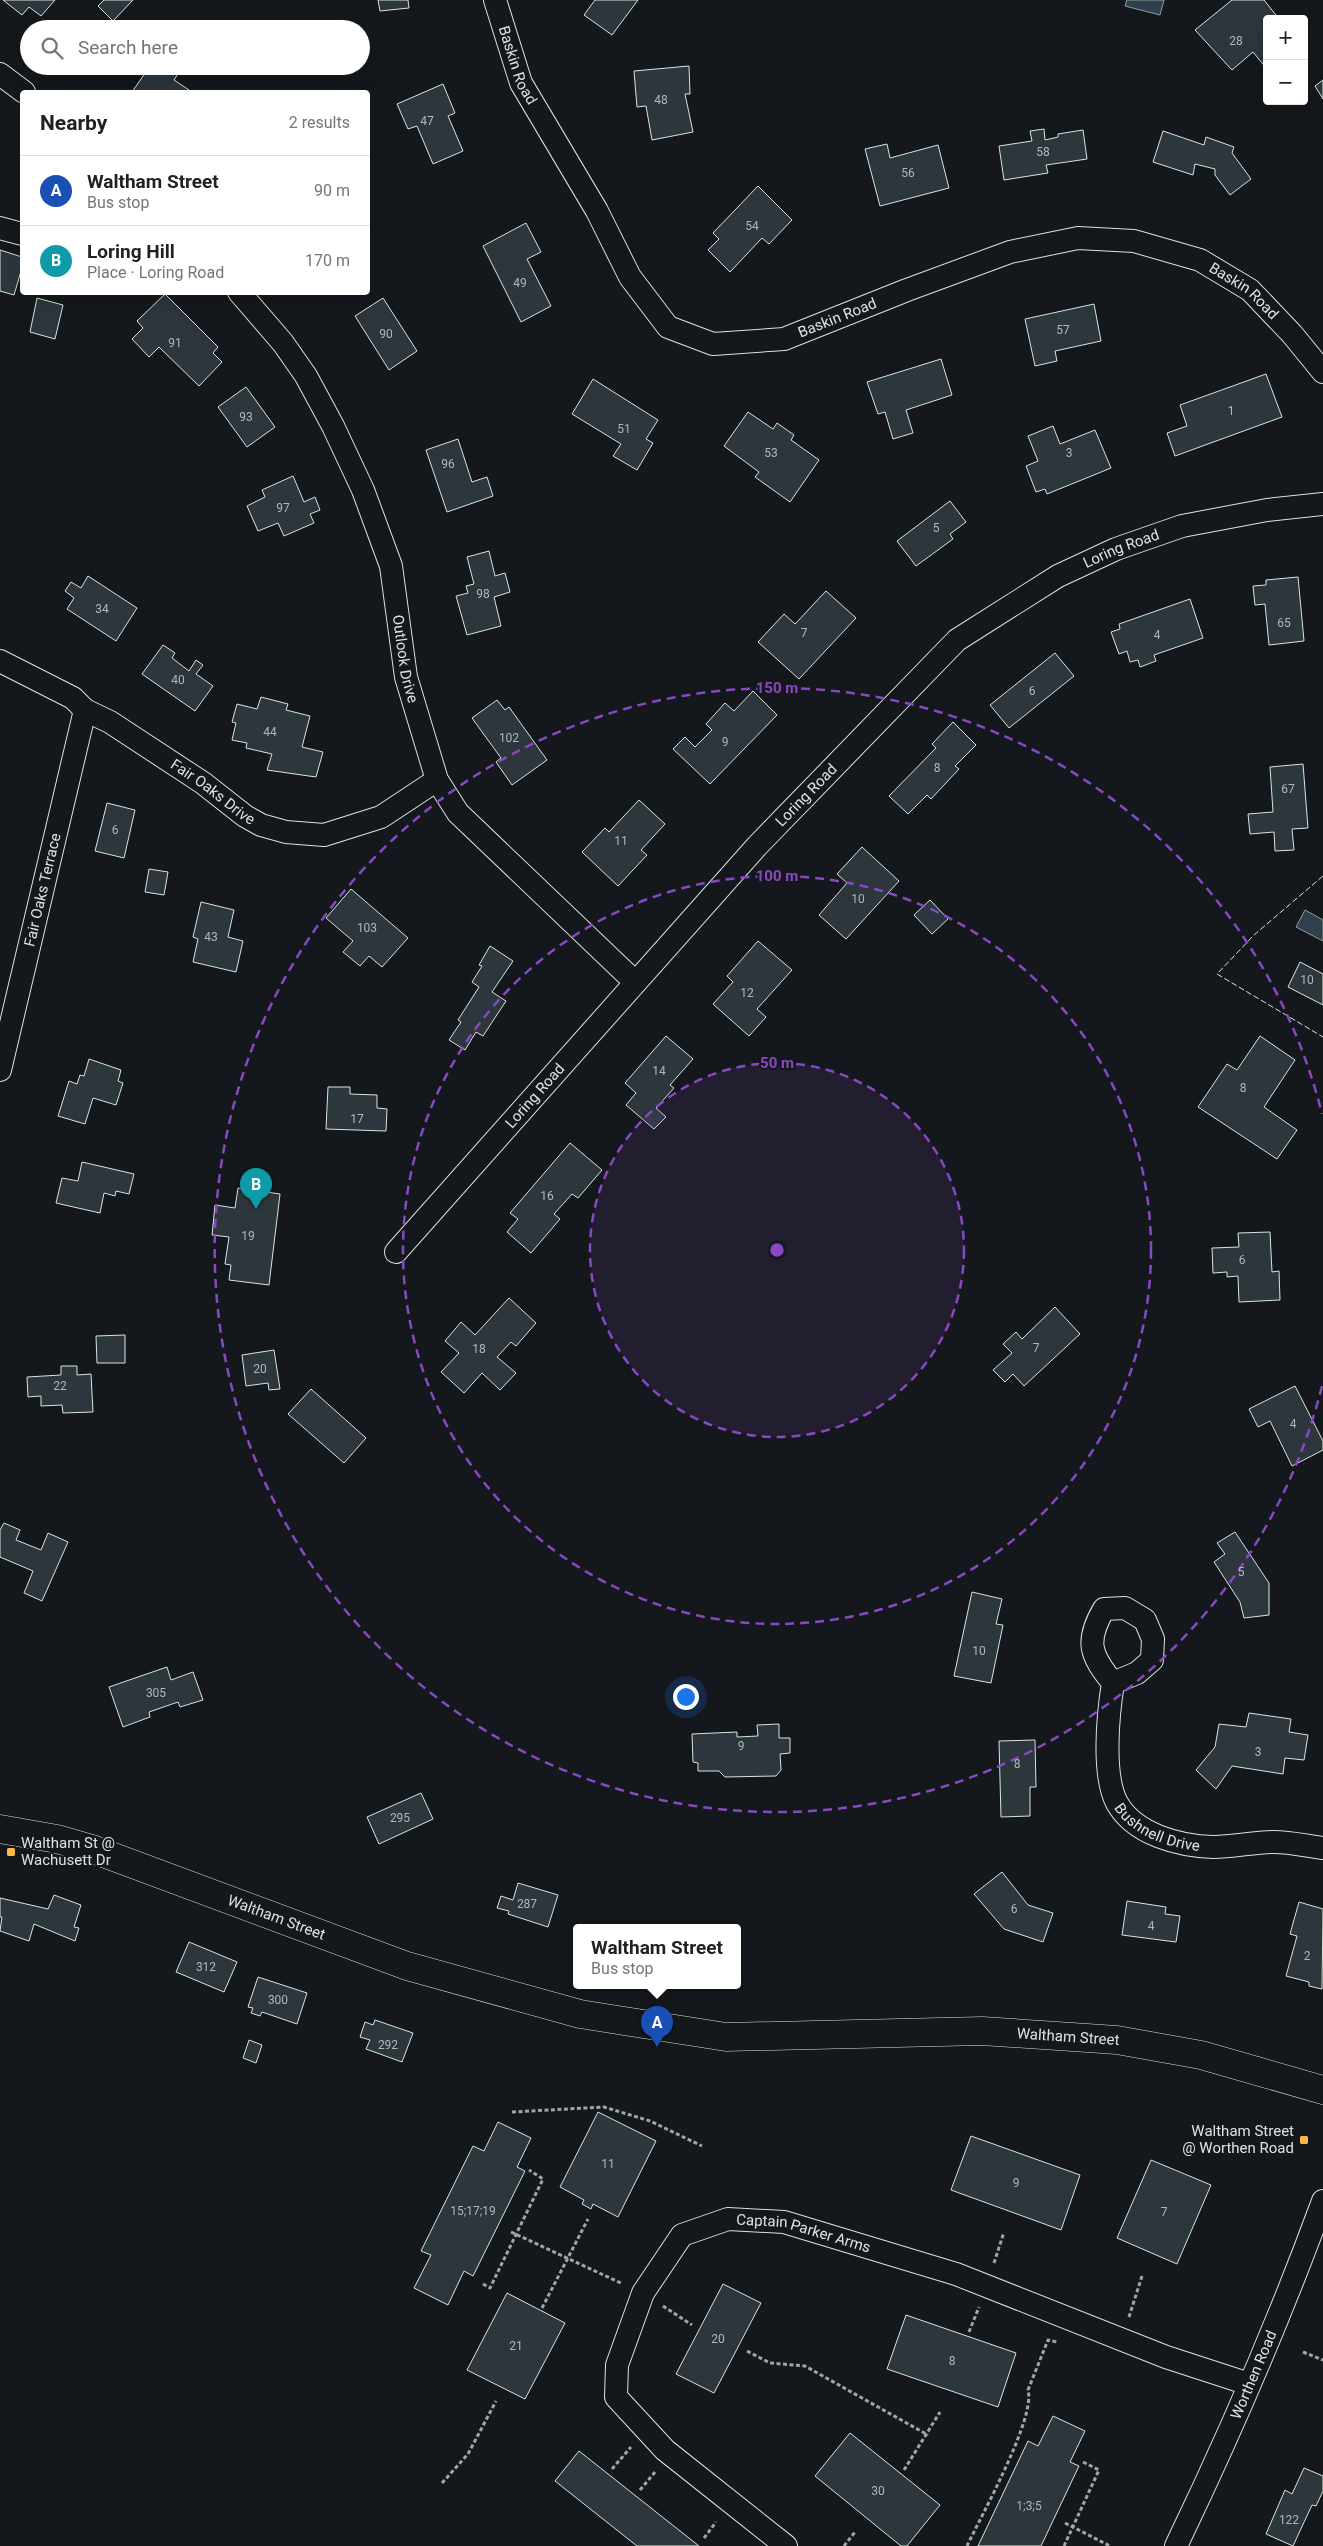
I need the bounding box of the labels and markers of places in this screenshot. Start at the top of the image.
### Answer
pin: B [240,1168,272,1209]
centre of rings [768,1241,786,1259]
place label: Waltham St @ Wachusett Dr [21,1834,115,1869]
marker: Waltham St @ Wachusett Dr [5,1846,17,1858]
pin: A [641,2006,673,2047]
place label: Waltham Street @ Worthen Road [1182,2122,1294,2157]
marker: Waltham Street @ Worthen Road [1298,2134,1310,2146]

